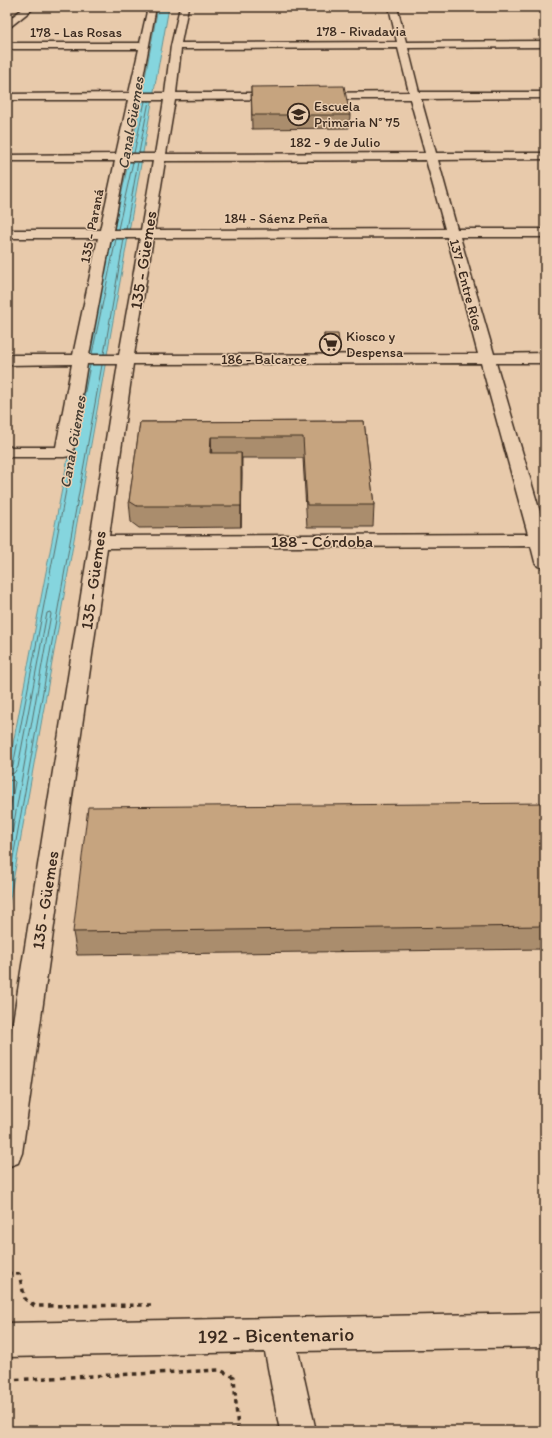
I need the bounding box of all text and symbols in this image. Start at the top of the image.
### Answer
street label: 178 - Rivadavia [316,23,406,40]
street label: 178 - Las Rosas [30,24,122,41]
water label: Canal Güemes [114,74,148,170]
place label: Escuela Primaria N° 75 [314,98,400,131]
school or university icon: Escuela Primaria N° 75 [286,101,312,127]
street label: 182 - 9 de Julio [290,134,380,151]
street label: 135 - Paraná [76,187,108,265]
street label: 135 - Güemes [125,209,161,311]
street label: 184 - Sáenz Peña [224,210,329,227]
street label: 137 - Entre Ríos [446,237,486,333]
place label: Kiosco y Despensa [346,328,404,361]
supermarket icon: Kiosco y Despensa [318,331,344,357]
street label: 186 - Balcarce [221,351,307,368]
water label: Canal Güemes [56,393,90,489]
street label: 135 - Güemes [76,529,110,631]
street label: 188 - Córdoba [271,531,373,551]
street label: 135 - Güemes [27,849,63,951]
street label: 192 - Bicentenario [198,1322,354,1348]

